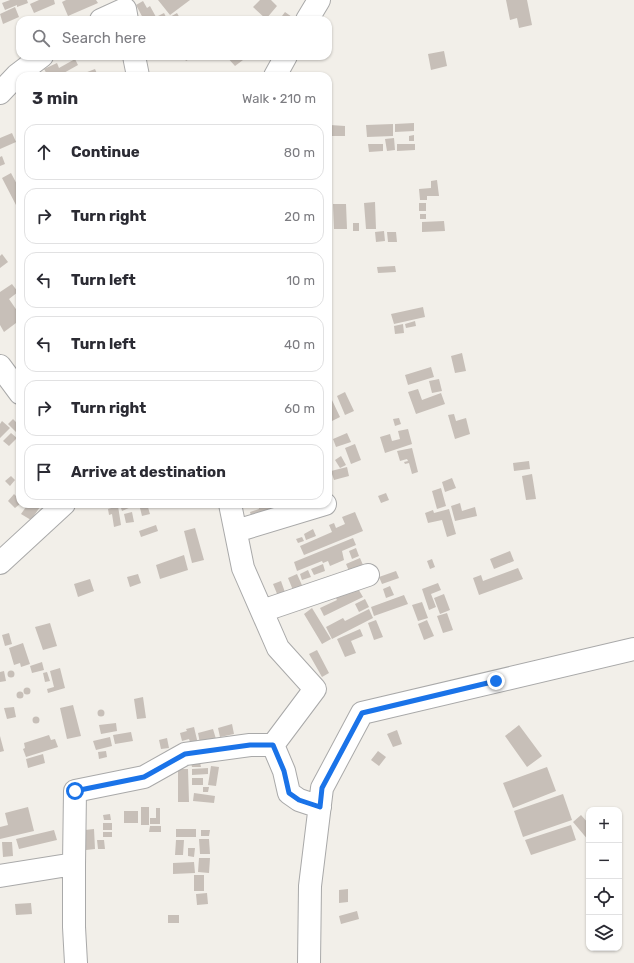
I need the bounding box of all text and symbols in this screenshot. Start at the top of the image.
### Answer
search box [16,16,332,60]
icon: search [30,27,52,49]
text: Search here [62,29,146,47]
text: 3 min [32,88,78,108]
text: Walk · 210 m [242,91,316,106]
icon: ahead [33,141,55,163]
text: Continue [71,143,140,161]
text: 80 m [284,145,315,160]
icon: right [33,205,55,227]
text: Turn right [71,207,146,225]
text: 20 m [284,209,315,224]
icon: left [33,269,55,291]
text: Turn left [71,271,136,289]
text: 10 m [286,273,315,288]
icon: left [33,333,55,355]
text: Turn left [71,335,136,353]
text: 40 m [284,337,315,352]
icon: right [33,397,55,419]
text: Turn right [71,399,146,417]
text: 60 m [284,401,315,416]
icon: arrive [33,461,55,483]
text: Arrive at destination [71,463,226,481]
route end [487,672,505,690]
route start [66,782,84,800]
map controls [586,807,622,951]
button: + [586,807,622,843]
button: − [586,843,622,879]
button: locate [586,879,622,915]
button: layers [586,915,622,951]

